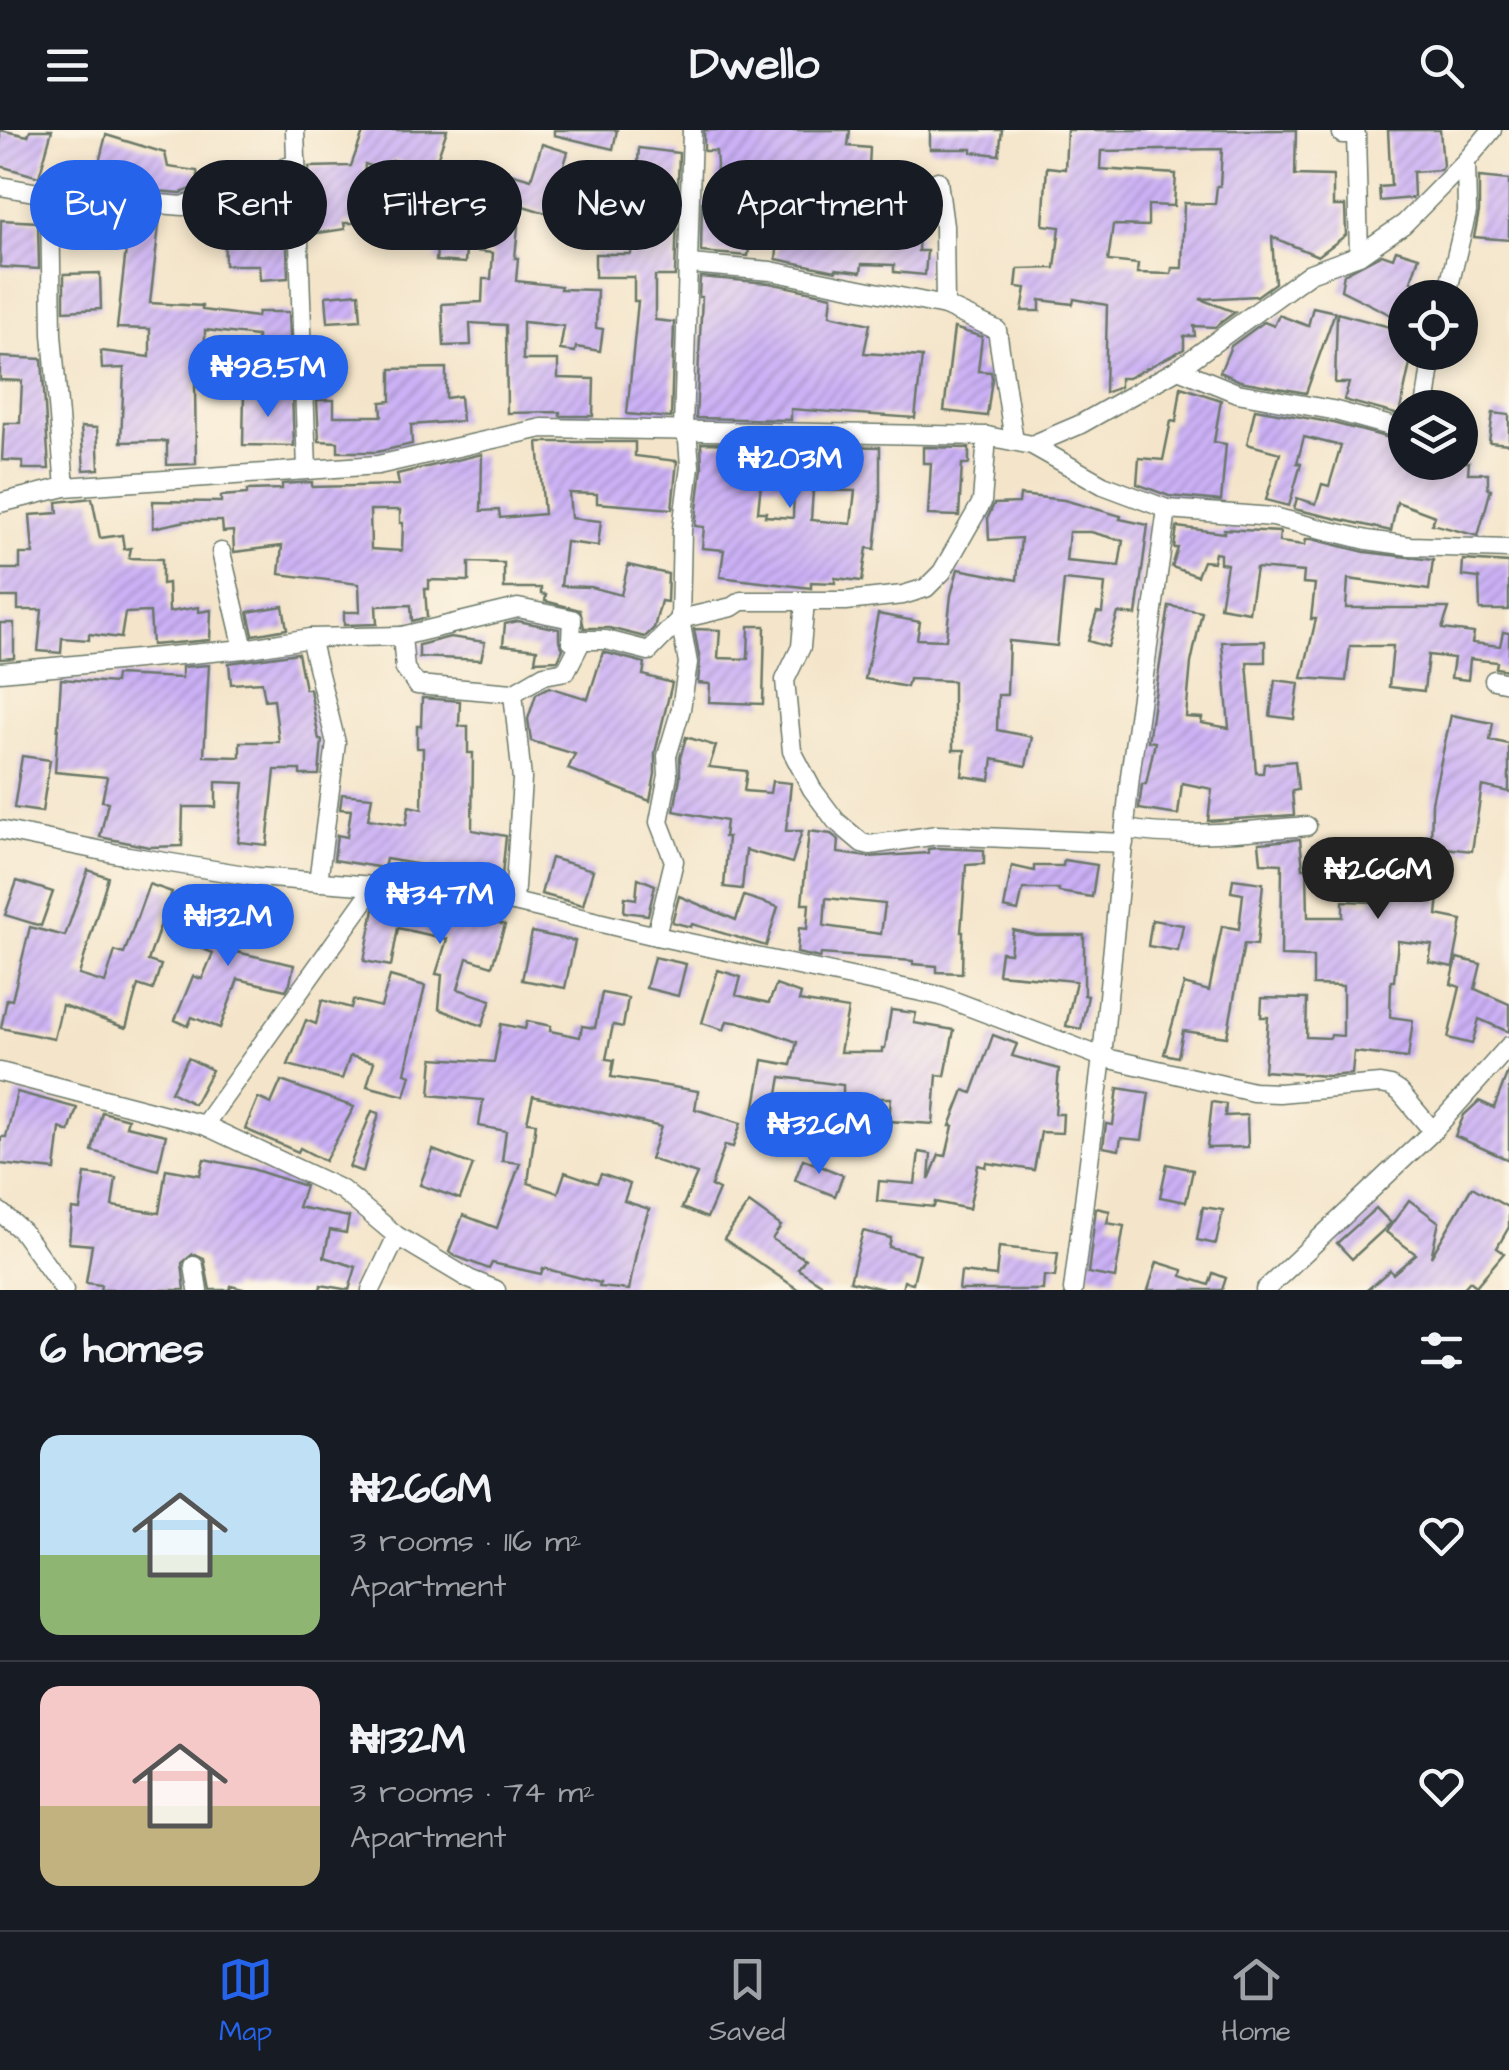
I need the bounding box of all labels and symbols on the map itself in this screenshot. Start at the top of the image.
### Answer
pin: ₦98.5M [187,335,349,420]
pin: ₦203M [720,426,860,511]
pin: ₦266M [1308,837,1448,922]
pin: ₦347M [370,862,510,947]
pin: ₦132M [158,884,298,969]
pin: ₦326M [749,1092,889,1177]

